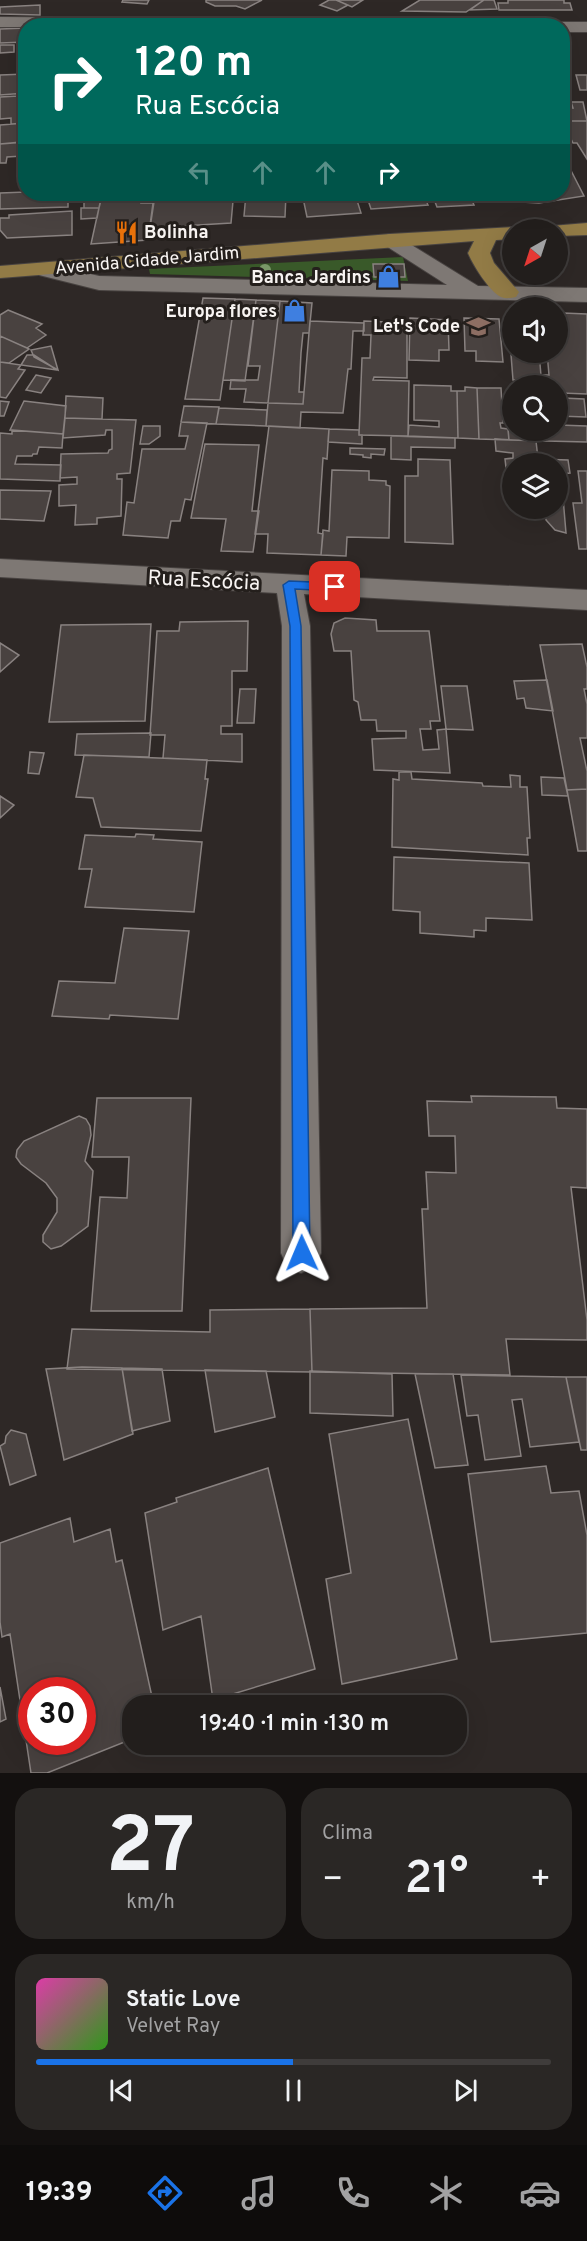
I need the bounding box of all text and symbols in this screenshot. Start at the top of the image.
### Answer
text: 120 m [135,38,252,91]
icon: right [36,42,114,120]
text: Rua Escócia [135,90,280,124]
icon: left [183,156,216,189]
icon: ahead [246,156,279,189]
icon: ahead [309,156,342,189]
icon: right [372,156,405,189]
restaurant icon: Bolinha [113,219,139,245]
north arrow [502,219,568,285]
map controls [502,219,568,519]
place label: Bolinha [144,222,208,245]
street label: Avenida Cidade Jardim [54,242,240,281]
shop icon: Banca Jardins [376,264,402,290]
place label: Banca Jardins [251,267,371,290]
button: sound [502,297,568,363]
shop icon: Europa flores [282,298,308,324]
place label: Europa flores [165,301,277,324]
school or university icon: Let's Code [465,313,491,339]
place label: Let's Code [373,316,460,339]
button: search [502,375,568,441]
button: layers [502,453,568,519]
pin [309,561,360,612]
street label: Rua Escócia [147,565,261,598]
icon: arrive [318,570,351,603]
position arrow [270,1221,334,1285]
speed limit sign: 30 [18,1677,96,1755]
text: 19:40 · 1 min · 130 m [200,1711,389,1738]
text: 27 [106,1801,195,1900]
text: Clima [322,1821,373,1847]
text: 21° [405,1852,468,1909]
text: − [322,1860,343,1902]
text: + [530,1860,551,1902]
text: km/h [126,1890,175,1916]
text: Static Love [126,1987,240,2014]
text: Velvet Ray [126,2014,220,2040]
icon: previous [105,2074,138,2107]
icon: pause [277,2074,310,2107]
icon: next [449,2074,482,2107]
icon: directions [144,2172,186,2214]
icon: music [238,2172,280,2214]
icon: phone [332,2172,374,2214]
icon: climate [425,2172,467,2214]
icon: car [519,2172,561,2214]
text: 19:39 [26,2176,93,2210]

